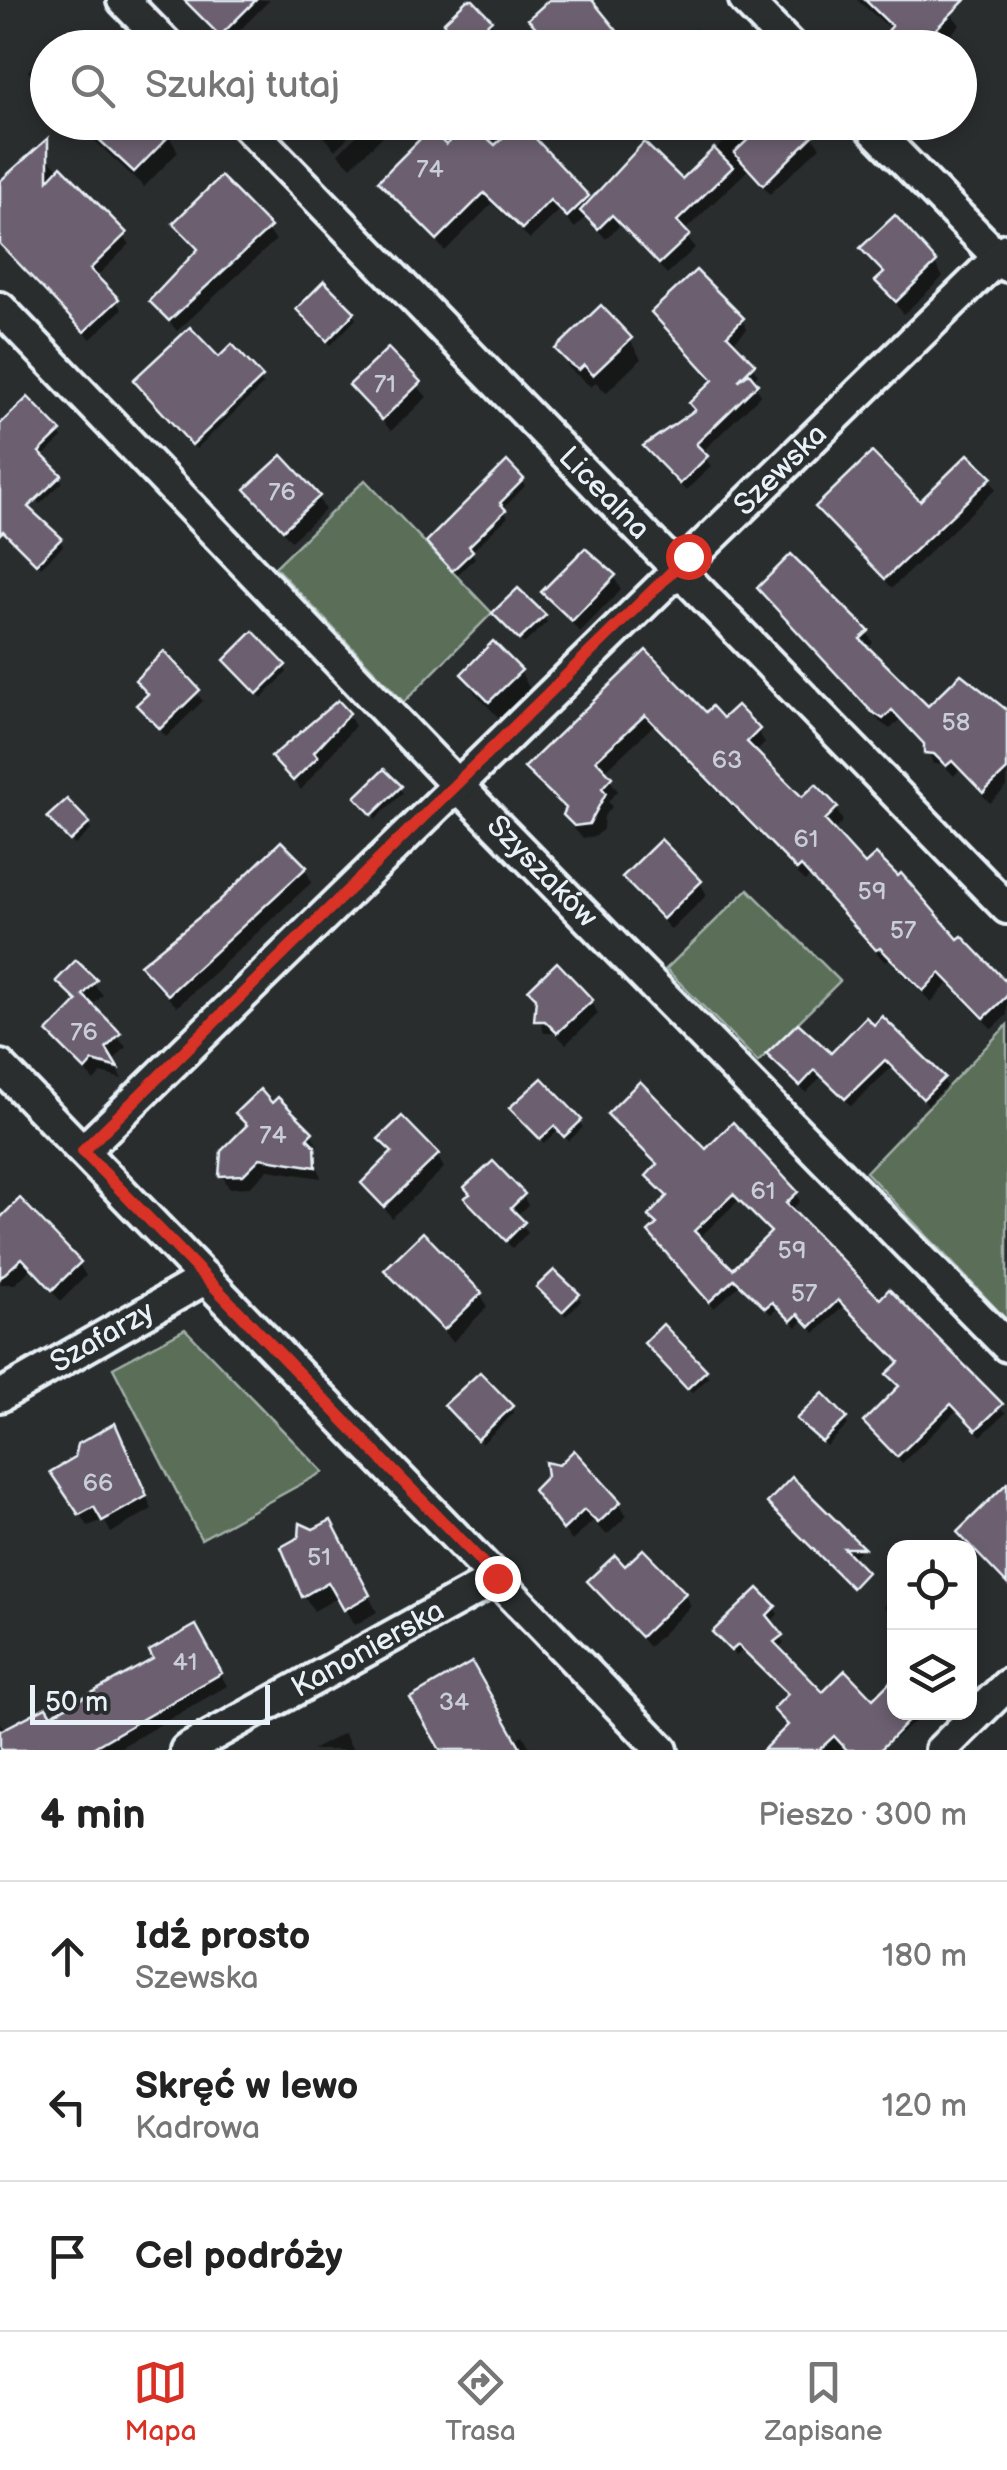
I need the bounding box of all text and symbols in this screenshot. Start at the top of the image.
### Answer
search box [30,30,977,140]
icon: search [65,58,120,113]
text: Szukaj tutaj [145,63,340,108]
house number: 74 [416,154,444,185]
house number: 71 [374,369,396,400]
street label: Szewska [727,417,835,523]
street label: Licealna [551,439,657,547]
house number: 76 [268,477,296,508]
route start [666,534,712,580]
house number: 58 [942,707,970,738]
house number: 63 [712,745,742,776]
street label: Szyszaków [479,808,605,935]
house number: 61 [794,824,818,855]
house number: 59 [858,876,886,907]
house number: 57 [890,915,917,946]
house number: 76 [70,1017,98,1048]
house number: 74 [259,1120,287,1151]
house number: 61 [751,1176,775,1207]
house number: 59 [778,1235,806,1266]
house number: 57 [791,1278,818,1309]
street label: Szafarzy [44,1293,161,1381]
house number: 66 [83,1468,113,1499]
map controls [887,1540,977,1720]
button: locate [887,1540,977,1630]
house number: 51 [307,1542,331,1573]
route end [475,1556,521,1602]
street label: Kanonierska [286,1593,451,1706]
button: layers [887,1630,977,1720]
house number: 41 [173,1647,197,1678]
scale bar [30,1680,270,1724]
text: 50 m [45,1686,108,1719]
house number: 34 [439,1687,469,1718]
text: 4 min [40,1790,146,1841]
text: Pieszo · 300 m [758,1796,967,1835]
text: Idź prosto [135,1914,310,1959]
icon: ahead [40,1929,95,1984]
text: 180 m [882,1937,967,1976]
text: Szewska [135,1959,259,1998]
text: Skręć w lewo [135,2064,358,2109]
icon: left [40,2079,95,2134]
text: 120 m [882,2087,967,2126]
text: Kadrowa [135,2109,260,2148]
icon: arrive [40,2229,95,2284]
text: Cel podróży [135,2234,343,2279]
tab: Mapa [124,2355,197,2448]
tab: Trasa [445,2355,516,2448]
tab: Zapisane [765,2355,883,2448]

